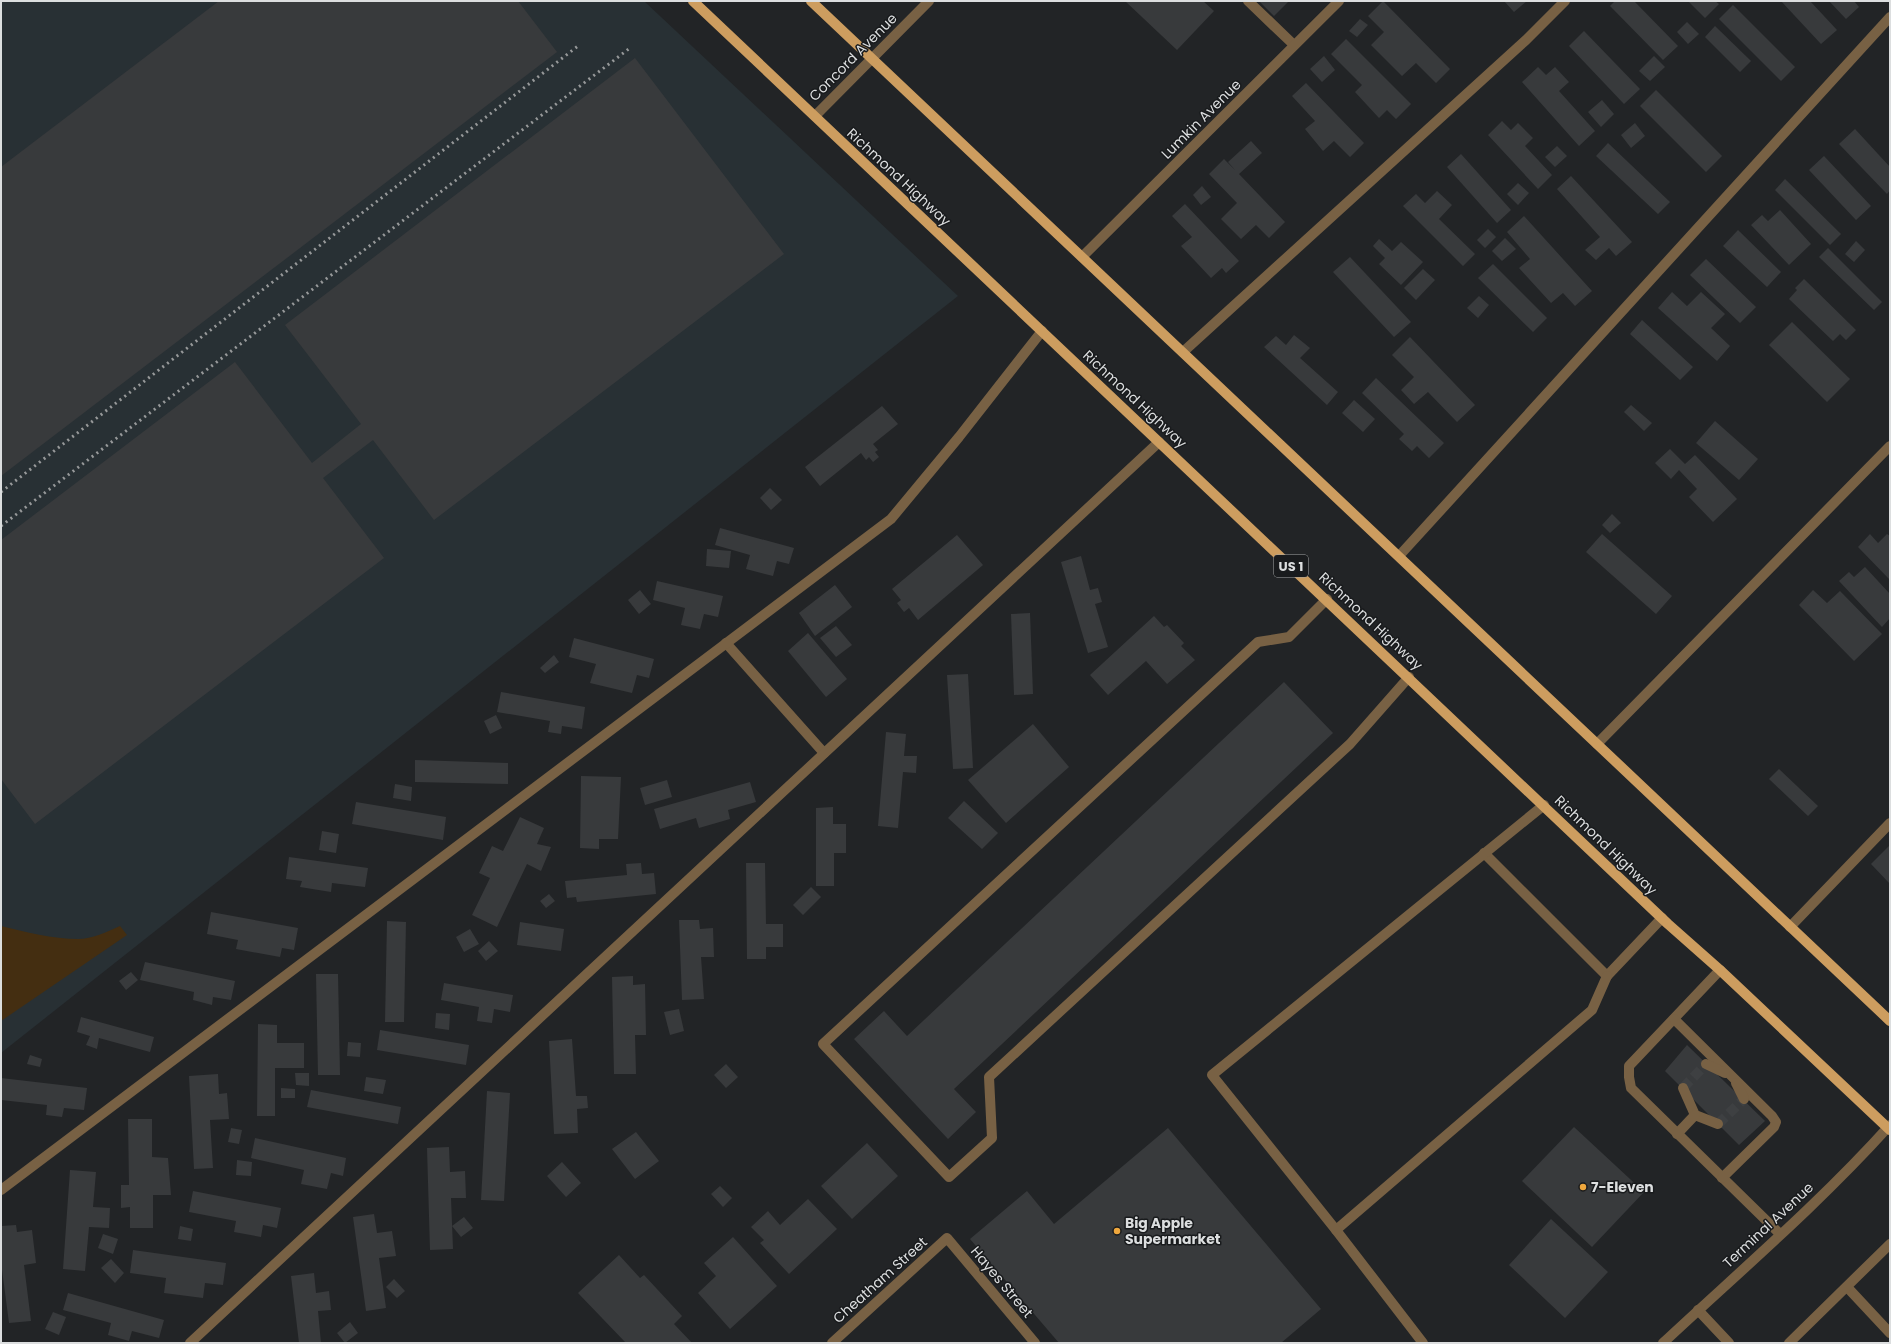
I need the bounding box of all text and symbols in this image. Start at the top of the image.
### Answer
street label: Concord Avenue [804,8,902,106]
street label: Lumkin Avenue [1157,74,1246,163]
street label: Richmond Highway [843,124,955,231]
street label: Richmond Highway [1079,346,1191,453]
road number: US 1 [1274,555,1308,577]
street label: Richmond Highway [1315,568,1427,675]
street label: Richmond Highway [1550,791,1662,899]
place label: 7-Eleven [1591,1177,1654,1197]
street label: Terminal Avenue [1718,1177,1818,1272]
marker: 7-Eleven [1578,1182,1588,1192]
place label: Big Apple Supermarket [1125,1213,1221,1249]
marker: Big Apple Supermarket [1112,1226,1122,1236]
street label: Cheatham Street [828,1232,932,1328]
street label: Hayes Street [966,1242,1038,1322]

